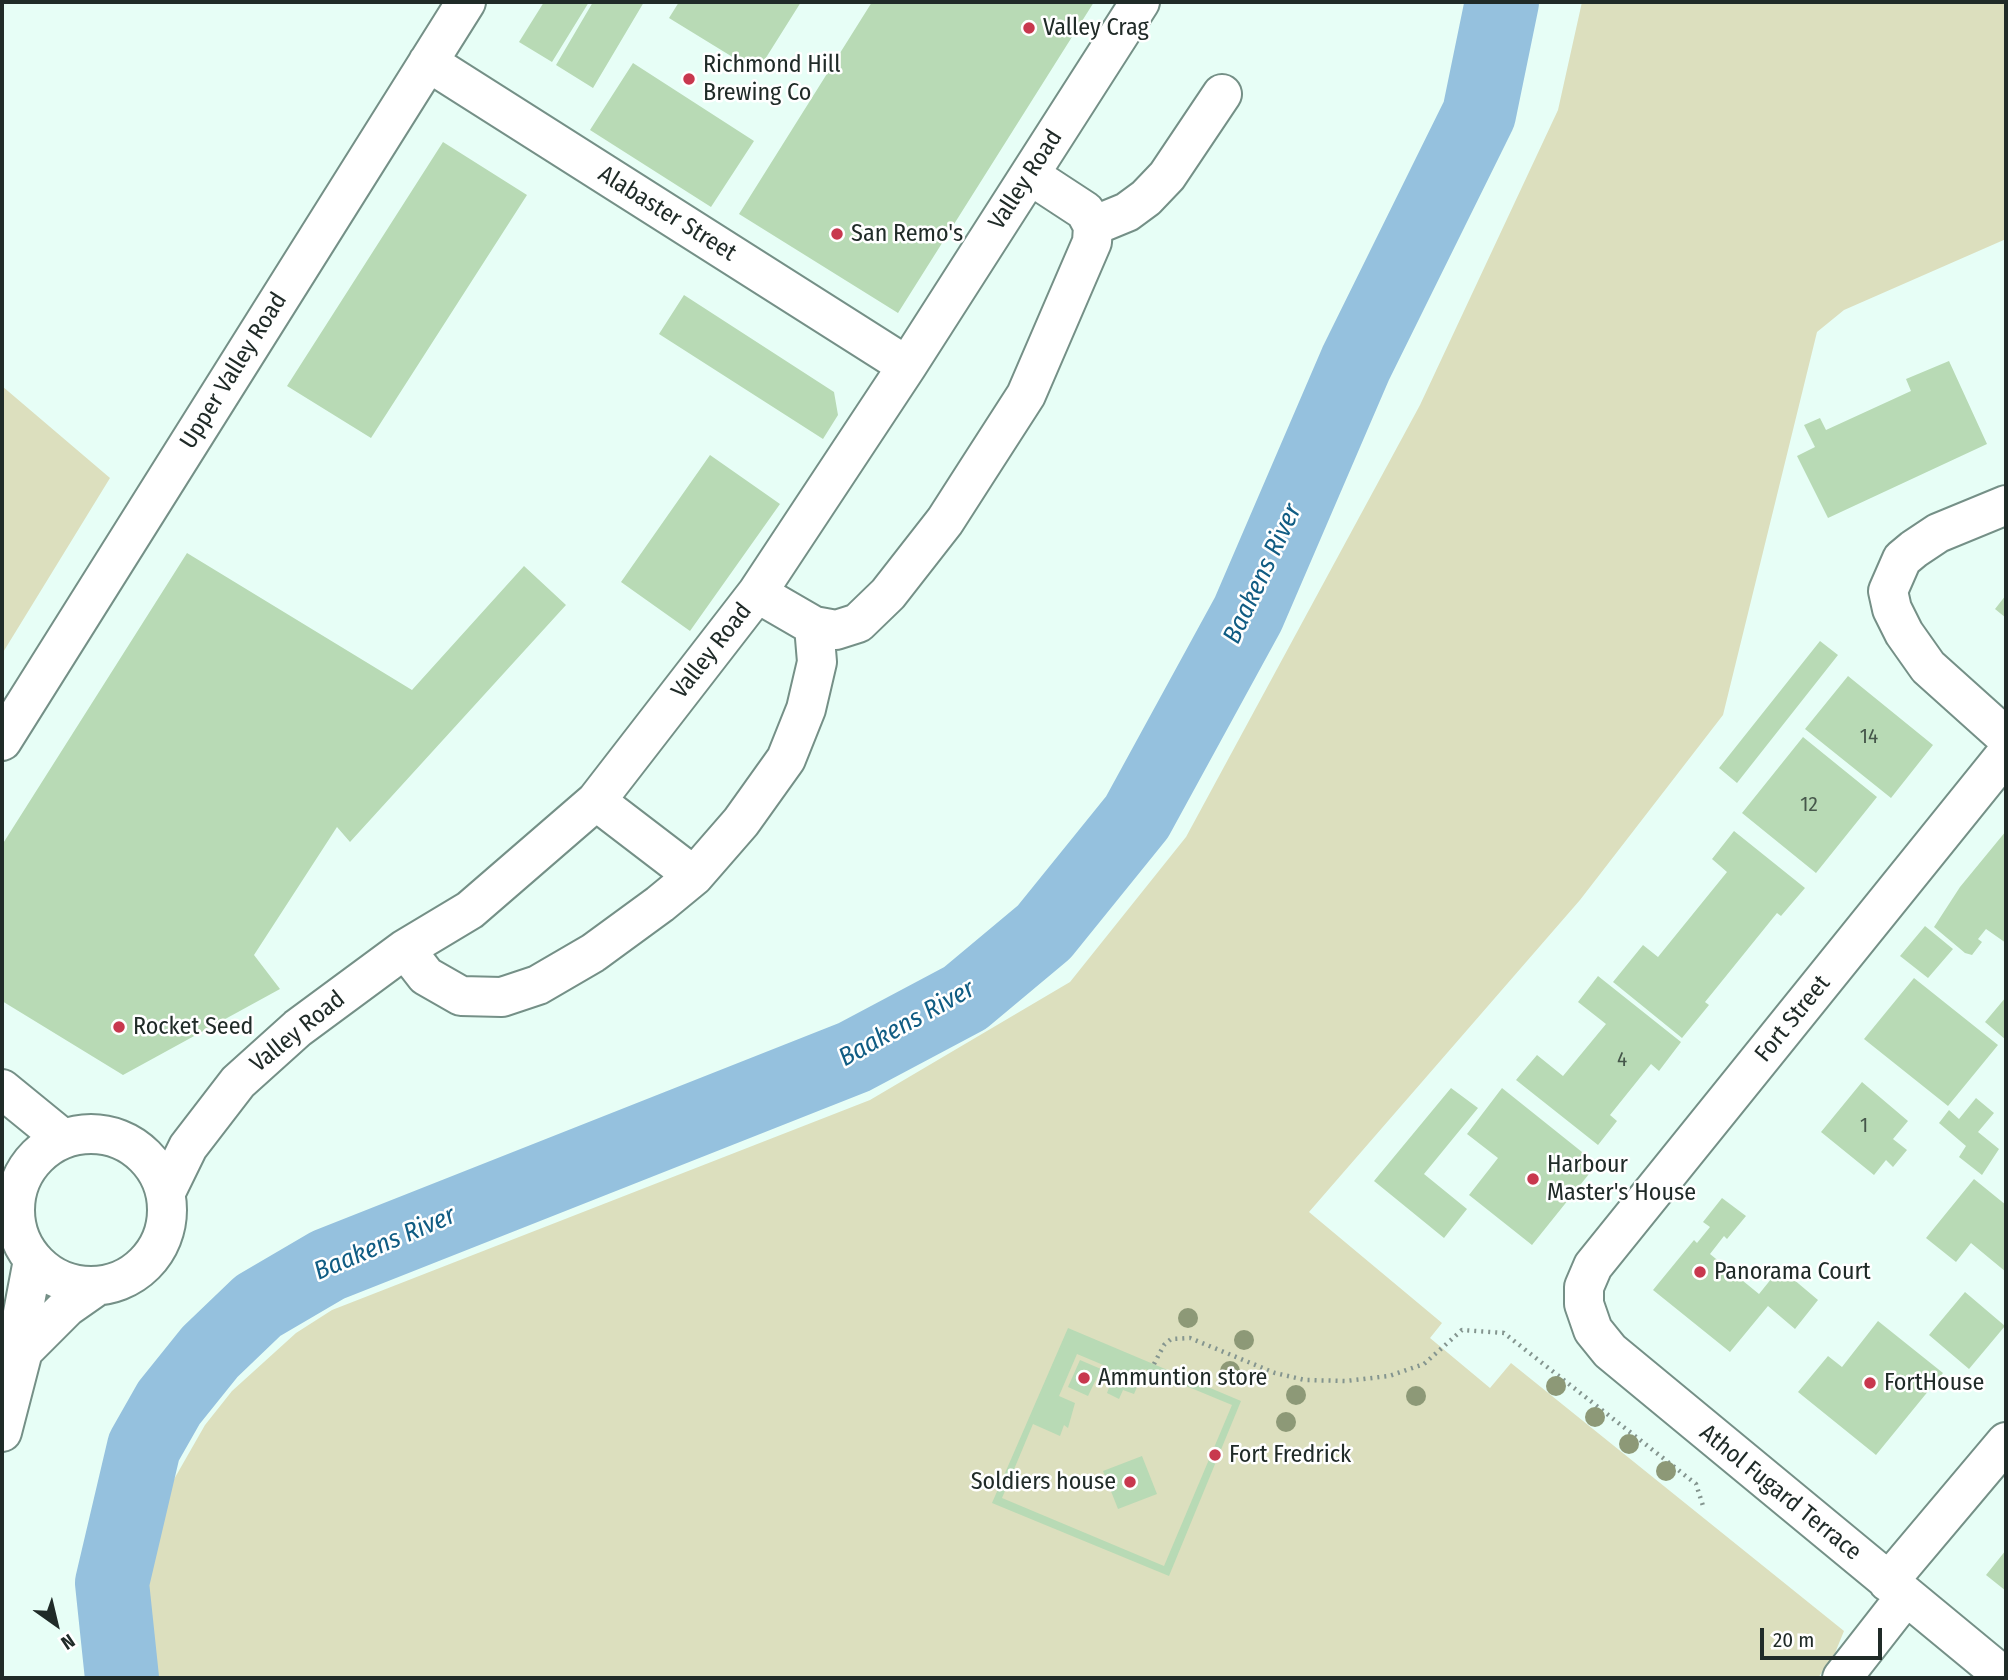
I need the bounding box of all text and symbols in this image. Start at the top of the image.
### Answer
place label: Valley Crag [1043,14,1149,42]
marker: Valley Crag [1021,20,1037,36]
place label: Richmond Hill Brewing Co [703,51,841,107]
marker: Richmond Hill Brewing Co [681,71,697,87]
street label: Valley Road [983,125,1069,235]
street label: Alabaster Street [593,160,741,268]
place label: San Remo's [851,220,963,248]
marker: San Remo's [829,226,845,242]
street label: Upper Valley Road [174,288,294,454]
water label: Baakens River [1217,499,1309,649]
street label: Valley Road [666,598,758,704]
house number: 14 [1860,724,1878,750]
house number: 12 [1800,792,1818,818]
street label: Fort Street [1749,970,1837,1068]
water label: Baakens River [834,974,980,1074]
street label: Valley Road [245,985,351,1079]
place label: Rocket Seed [133,1013,253,1041]
marker: Rocket Seed [111,1019,127,1035]
house number: 4 [1617,1047,1627,1073]
house number: 1 [1860,1113,1868,1139]
place label: Harbour Master's House [1547,1151,1696,1207]
marker: Harbour Master's House [1525,1171,1541,1187]
water label: Baakens River [310,1200,460,1288]
place label: Panorama Court [1714,1258,1871,1286]
marker: Panorama Court [1692,1264,1708,1280]
place label: Ammuntion store [1098,1364,1267,1392]
place label: FortHouse [1884,1369,1984,1397]
marker: Ammuntion store [1076,1370,1092,1386]
marker: FortHouse [1862,1375,1878,1391]
street label: Athol Fugard Terrace [1693,1419,1867,1567]
place label: Fort Fredrick [1229,1441,1351,1469]
marker: Fort Fredrick [1207,1447,1223,1463]
place label: Soldiers house [971,1468,1116,1496]
marker: Soldiers house [1122,1474,1138,1490]
north arrow [21,1589,91,1659]
scale bar [1763,1614,1885,1658]
text: 20 m [1773,1627,1814,1653]
text: N [57,1629,79,1655]

